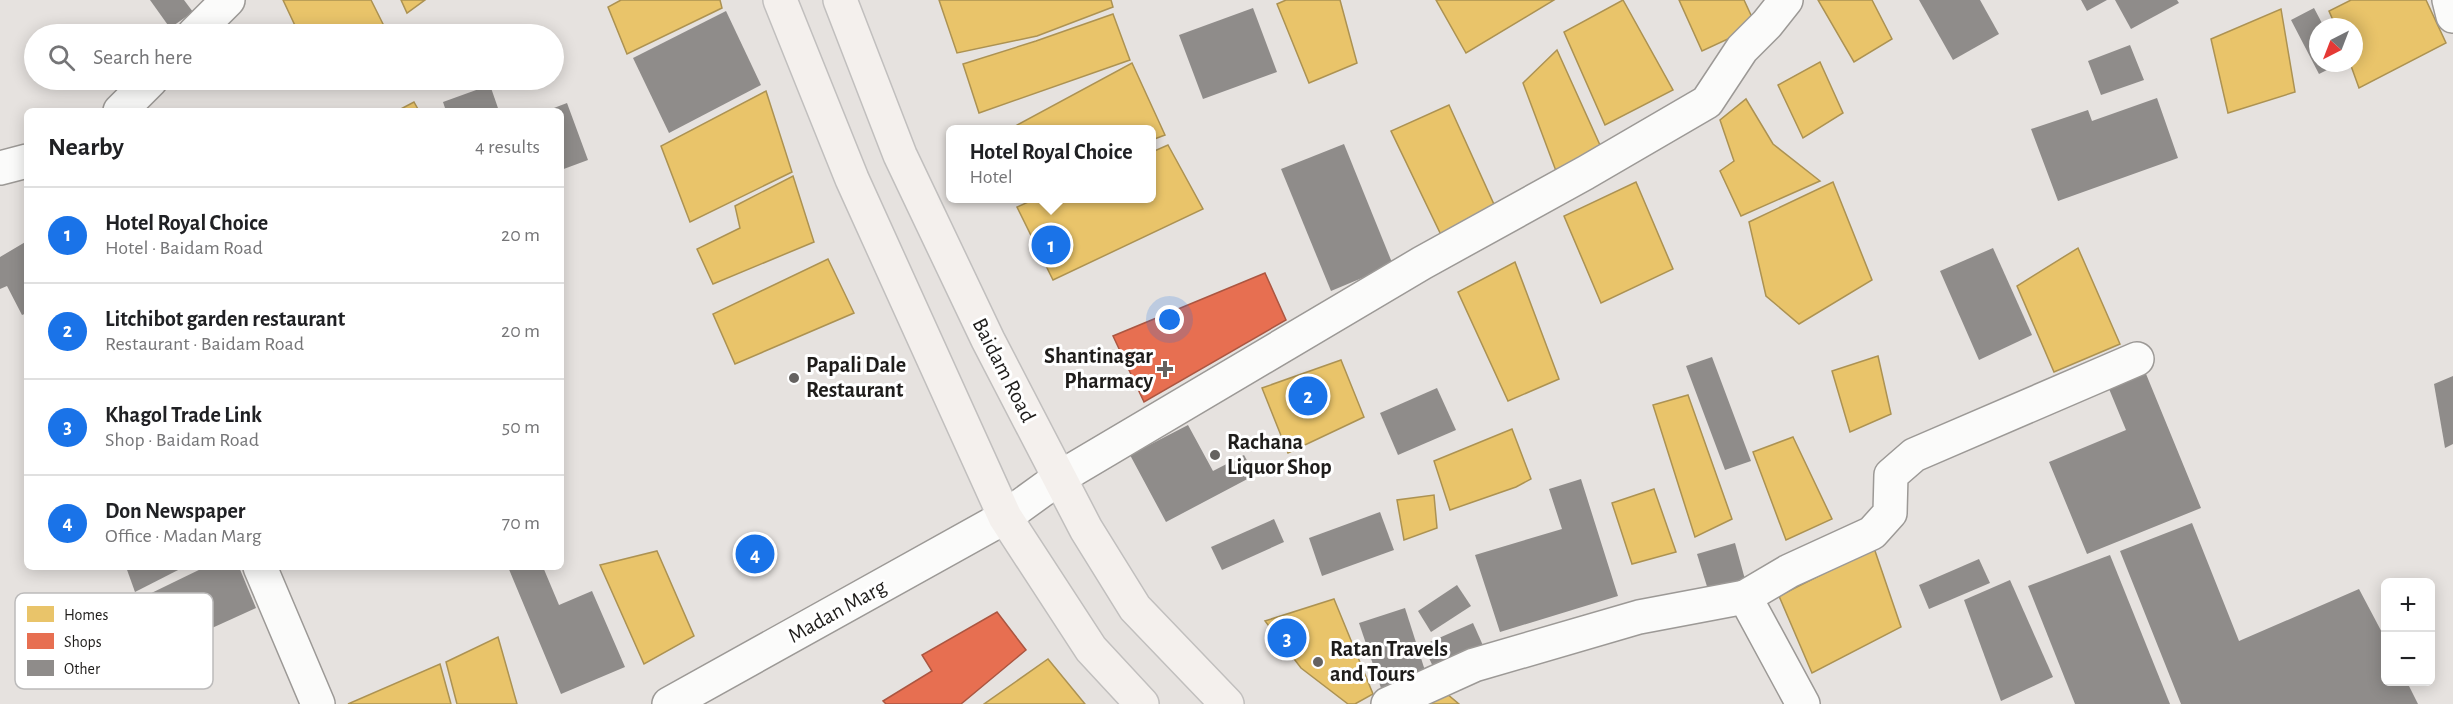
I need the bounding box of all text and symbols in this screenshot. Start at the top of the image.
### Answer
north arrow [2309,18,2363,72]
search box [24,24,564,90]
icon: search [45,41,78,74]
text: Search here [93,46,192,68]
popup [946,125,1156,203]
text: Nearby [48,134,124,160]
text: 4 results [475,137,540,157]
text: Hotel Royal Choice [969,141,1133,163]
text: Hotel [969,167,1013,187]
text: Hotel Royal Choice [105,212,268,234]
pin: 1 [1032,222,1070,268]
text: 1 [64,225,71,245]
text: 20 m [501,225,540,245]
text: Hotel · Baidam Road [105,238,263,258]
your location [1155,305,1184,334]
text: Litchibot garden restaurant [105,308,345,330]
street label: Baidam Road [968,314,1040,426]
text: 2 [63,321,72,341]
text: 20 m [501,321,540,341]
text: Restaurant · Baidam Road [105,334,304,354]
place label: Shantinagar Pharmacy [1044,345,1153,393]
place label: Papali Dale Restaurant [806,354,906,401]
marker: Shantinagar Pharmacy [1158,362,1172,376]
marker: Papali Dale Restaurant [787,371,801,385]
pin: 2 [1288,374,1328,418]
text: Khagol Trade Link [105,404,262,426]
text: 3 [63,417,72,437]
text: 50 m [502,417,540,437]
text: Shop · Baidam Road [105,430,259,450]
place label: Rachana Liquor Shop [1227,431,1332,478]
marker: Rachana Liquor Shop [1208,448,1222,462]
text: Don Newspaper [105,500,245,522]
text: 4 [62,513,73,533]
text: 70 m [502,513,540,533]
text: Office · Madan Marg [105,526,262,546]
pin: 4 [736,532,774,576]
street label: Madan Marg [784,575,890,647]
map controls [2381,578,2435,686]
button: + [2381,578,2435,632]
legend [15,593,213,689]
text: Homes [64,607,108,623]
pin: 3 [1268,616,1306,660]
button: − [2381,632,2435,686]
text: Shops [64,634,102,650]
place label: Ratan Travels and Tours [1330,638,1448,685]
marker: Ratan Travels and Tours [1311,655,1325,669]
text: Other [64,661,101,677]

